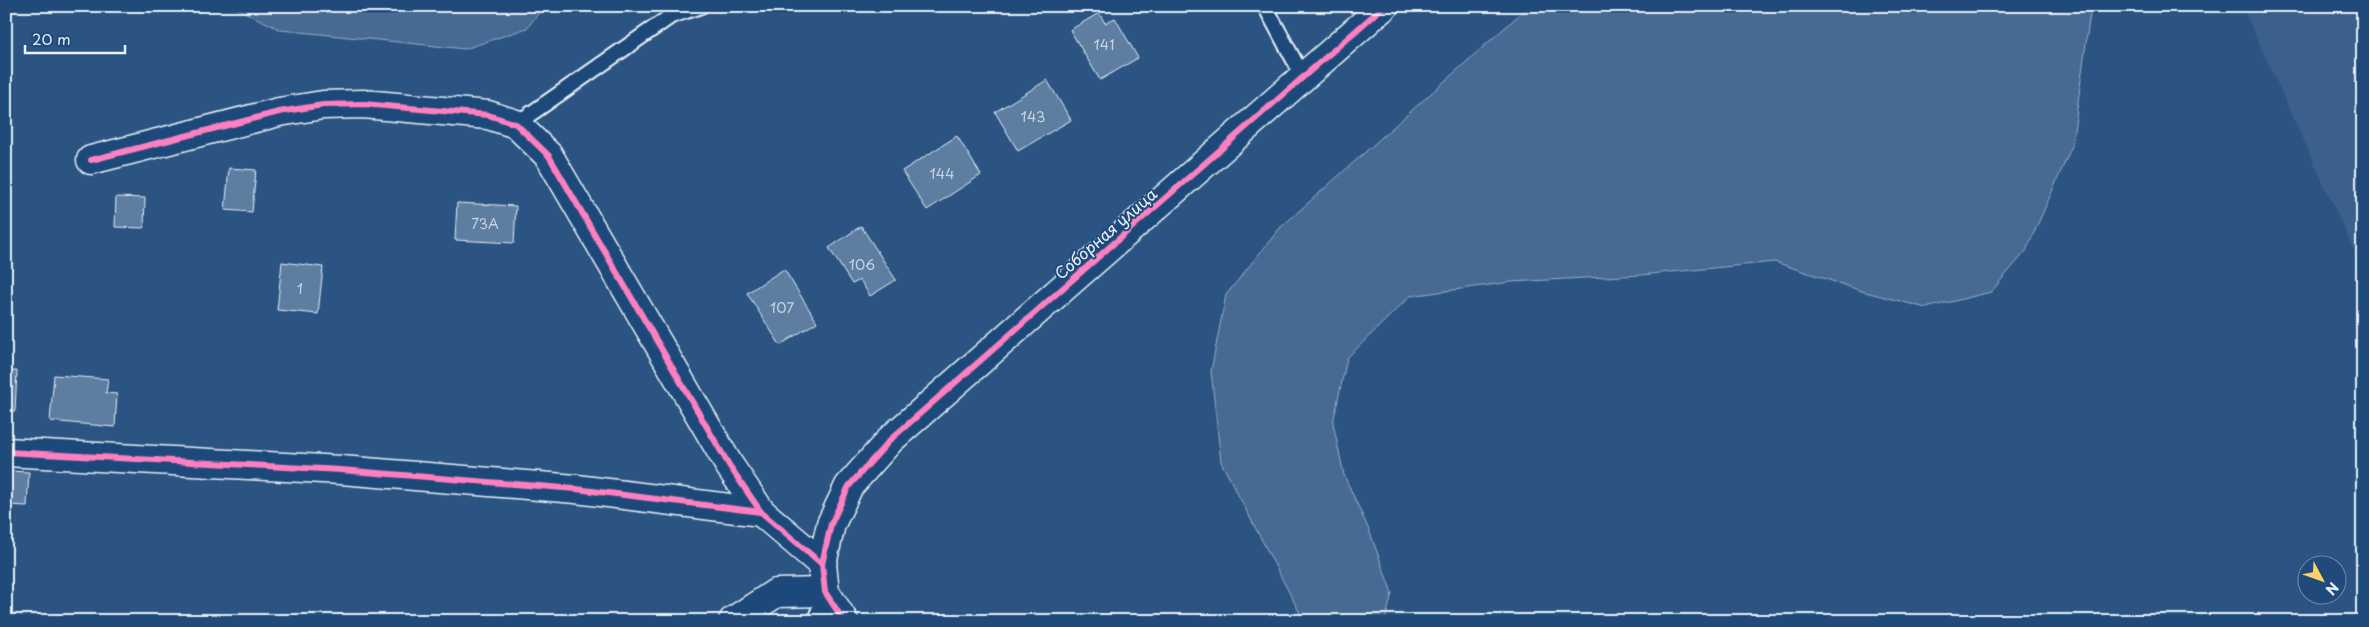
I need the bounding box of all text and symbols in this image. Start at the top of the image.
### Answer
scale bar [25,22,125,54]
text: 20 m [32,27,71,50]
house number: 141 [1094,34,1114,55]
house number: 143 [1021,106,1045,127]
house number: 144 [930,163,954,184]
street label: Соборная улица [1048,182,1162,284]
house number: 73А [471,213,499,234]
house number: 106 [849,254,875,275]
house number: 1 [297,278,303,299]
house number: 107 [770,297,794,318]
north arrow [2296,554,2346,604]
text: N [2321,578,2344,600]

